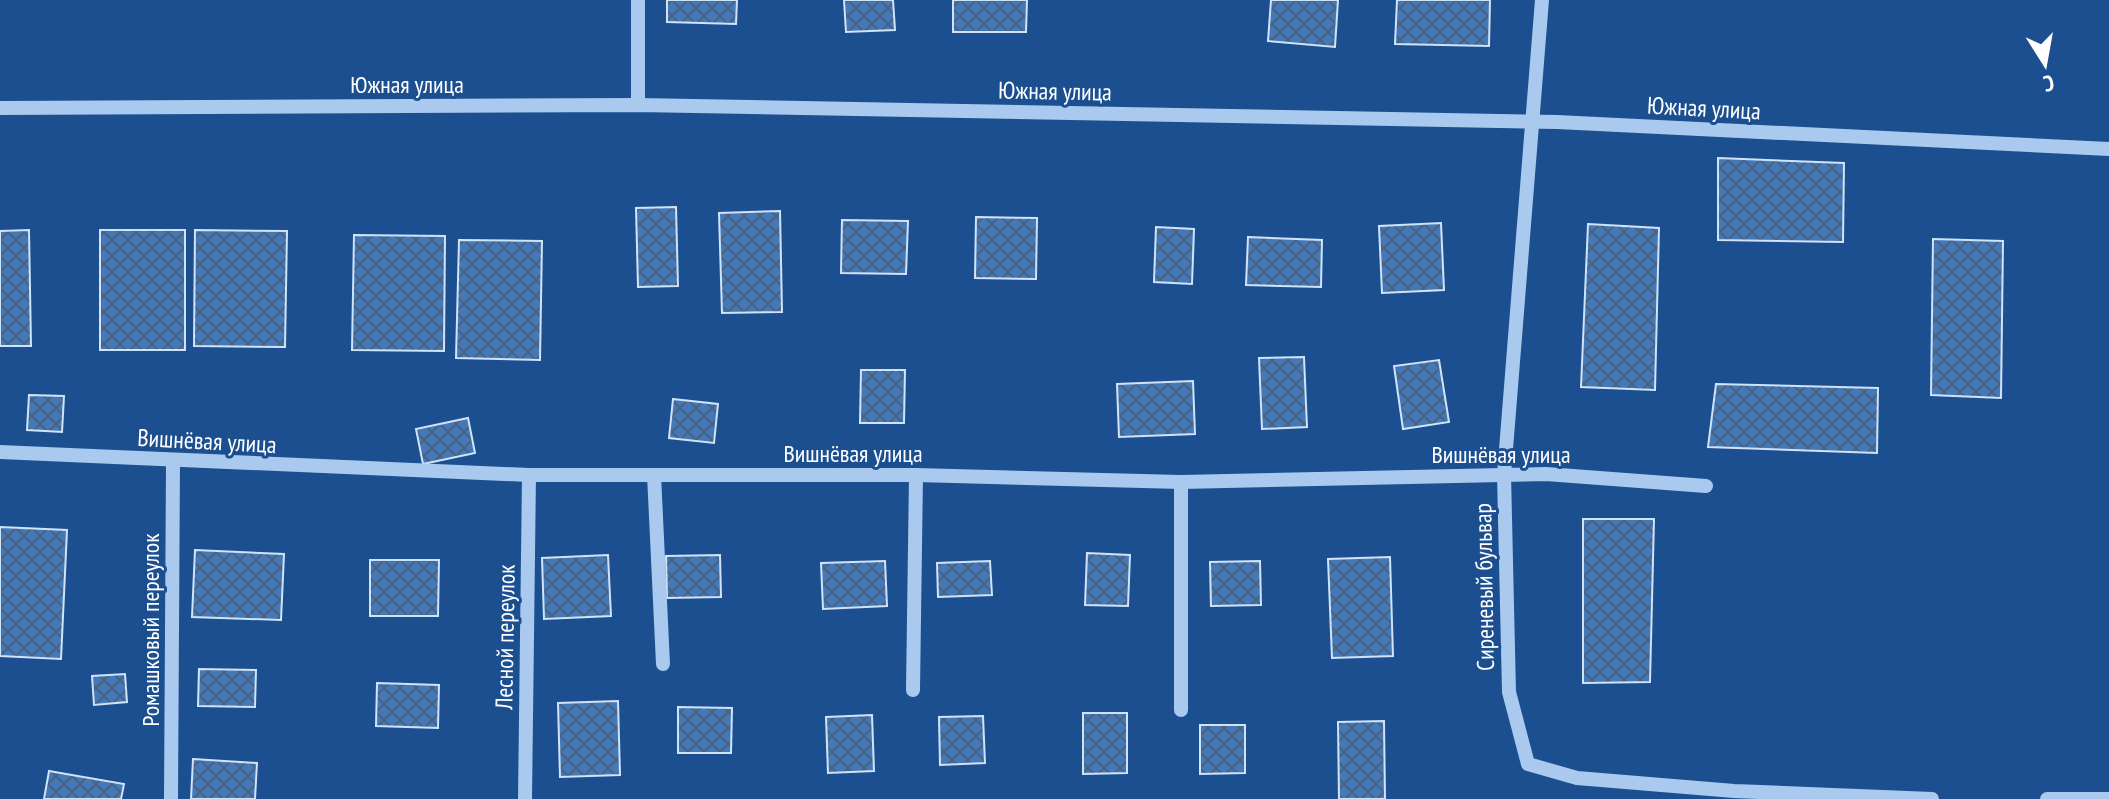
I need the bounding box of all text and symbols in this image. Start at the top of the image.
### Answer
north arrow [2005,24,2085,104]
street label: Южная улица [350,69,464,100]
text: С [2041,69,2056,98]
street label: Южная улица [998,75,1112,107]
street label: Южная улица [1646,90,1762,126]
street label: Вишнёвая улица [137,422,277,460]
street label: Вишнёвая улица [783,438,923,469]
street label: Вишнёвая улица [1431,439,1571,470]
street label: Сиреневый бульвар [1467,503,1501,671]
street label: Ромашковый переулок [135,533,166,726]
street label: Лесной переулок [488,563,522,711]

